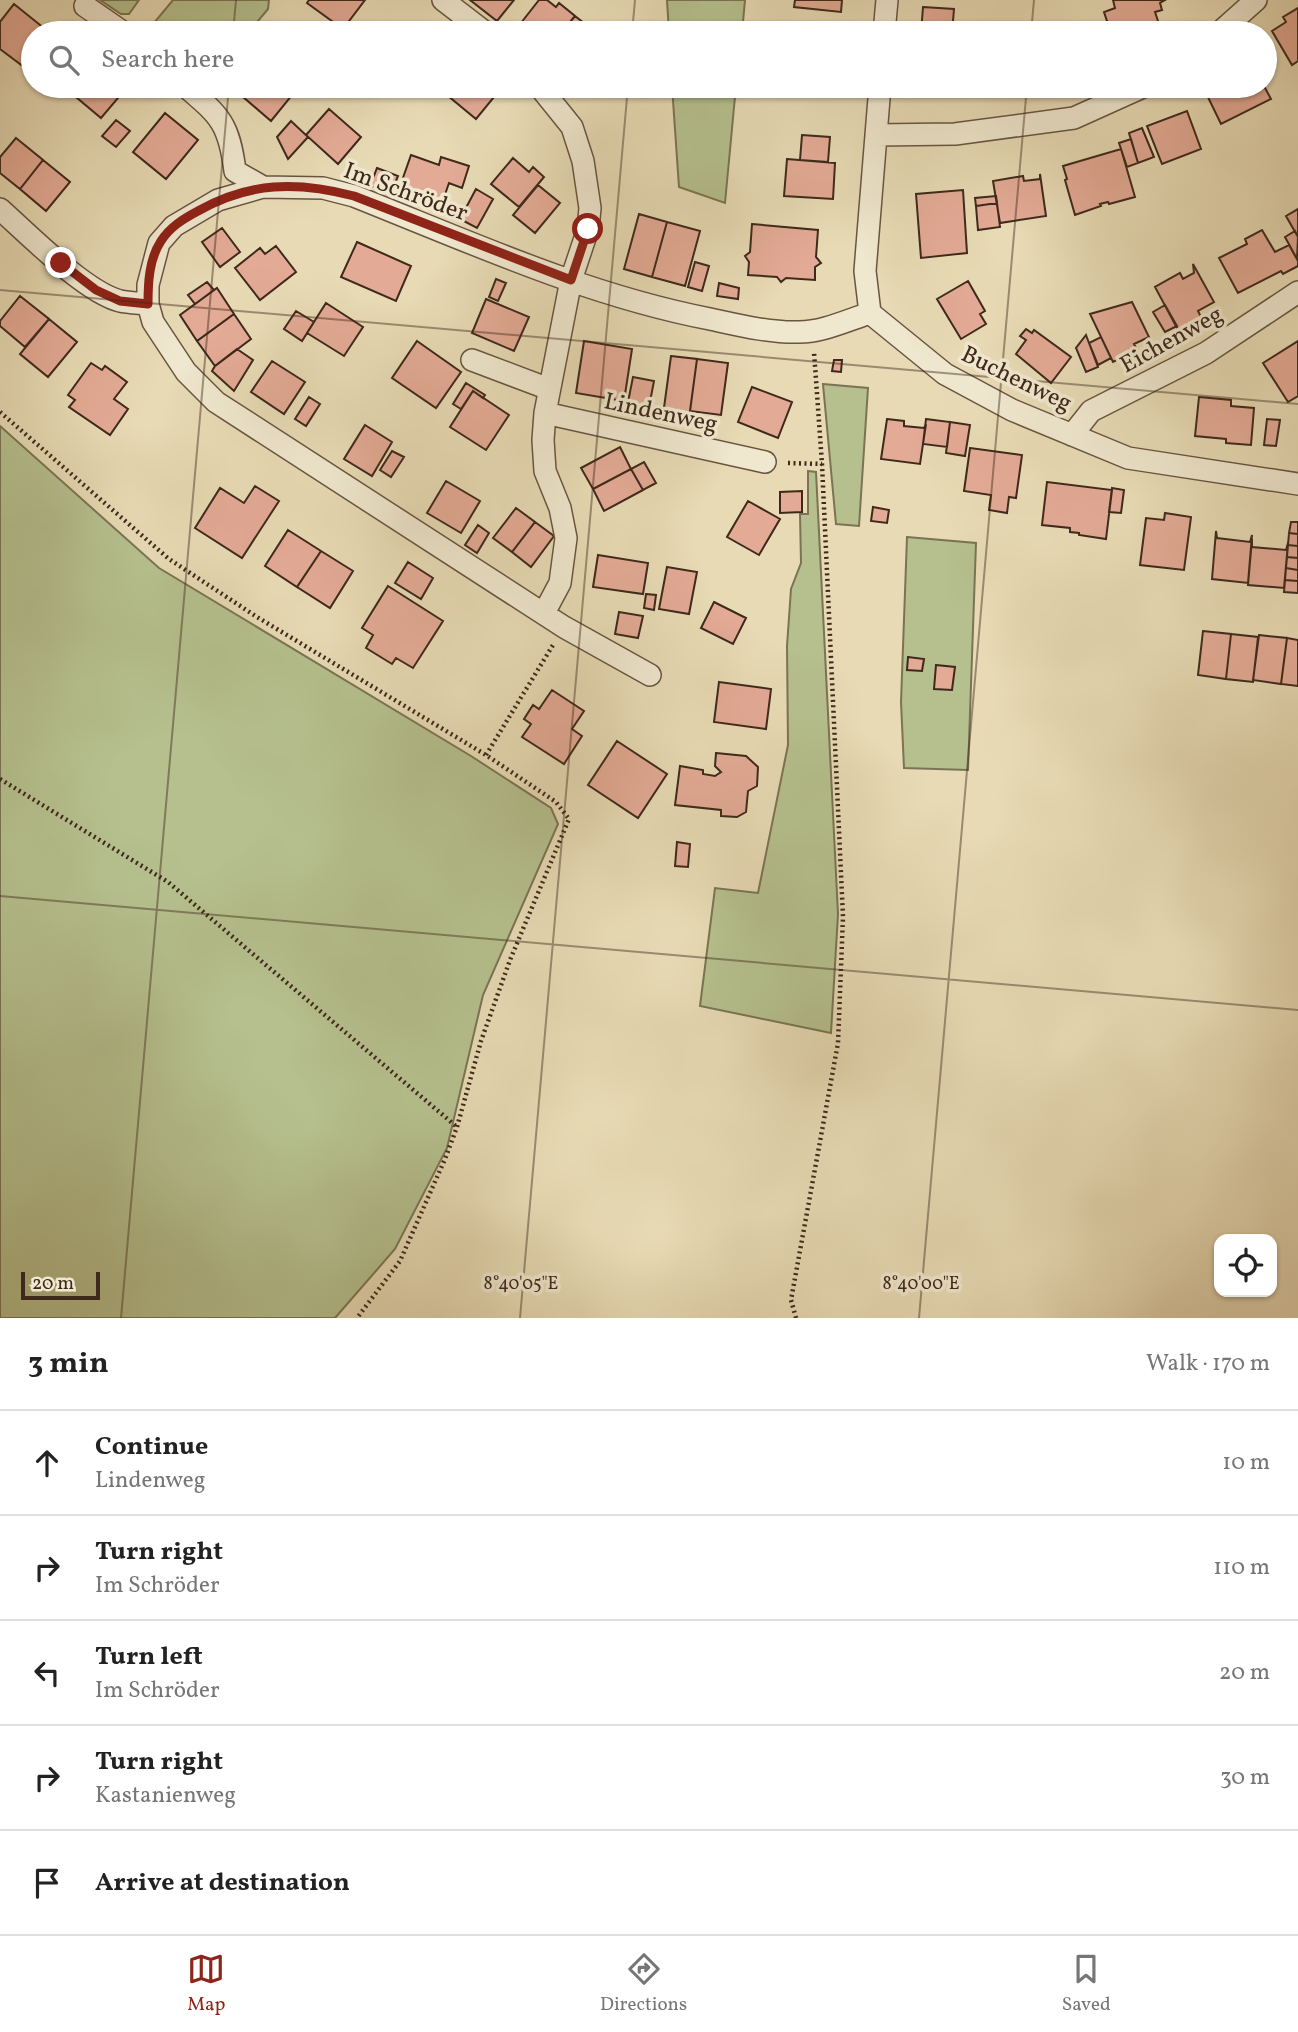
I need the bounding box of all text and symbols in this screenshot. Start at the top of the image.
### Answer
search box [21,21,1277,98]
icon: search [45,41,83,79]
text: Search here [101,42,234,78]
street label: Im Schröder [338,155,472,231]
route start [572,213,603,244]
route end [45,247,76,278]
street label: Eichenweg [1114,299,1230,383]
street label: Buchenweg [955,338,1077,421]
street label: Lindenweg [601,385,720,443]
map controls [1214,1234,1277,1297]
button: locate [1214,1234,1277,1297]
scale bar [21,1269,100,1301]
text: 20 m [32,1271,74,1297]
text: 8°40'05"E [484,1272,559,1297]
text: 8°40'00"E [882,1272,960,1297]
text: 3 min [28,1343,109,1385]
text: Walk · 170 m [1146,1348,1270,1380]
text: Continue [95,1429,208,1465]
icon: ahead [28,1444,66,1482]
text: 10 m [1222,1447,1270,1479]
text: Lindenweg [95,1465,205,1497]
text: Turn right [95,1534,223,1570]
icon: right [28,1549,66,1587]
text: 110 m [1213,1552,1270,1584]
text: Im Schröder [95,1570,220,1602]
text: Turn left [95,1639,203,1675]
icon: left [28,1654,66,1692]
text: 20 m [1219,1657,1270,1689]
text: Im Schröder [95,1675,220,1707]
text: Turn right [95,1744,223,1780]
icon: right [28,1759,66,1797]
text: 30 m [1220,1762,1270,1794]
text: Kastanienweg [95,1780,236,1812]
icon: arrive [28,1864,66,1902]
text: Arrive at destination [95,1865,350,1901]
tab: Map [187,1950,225,2018]
tab: Directions [600,1950,687,2018]
tab: Saved [1062,1950,1111,2018]

